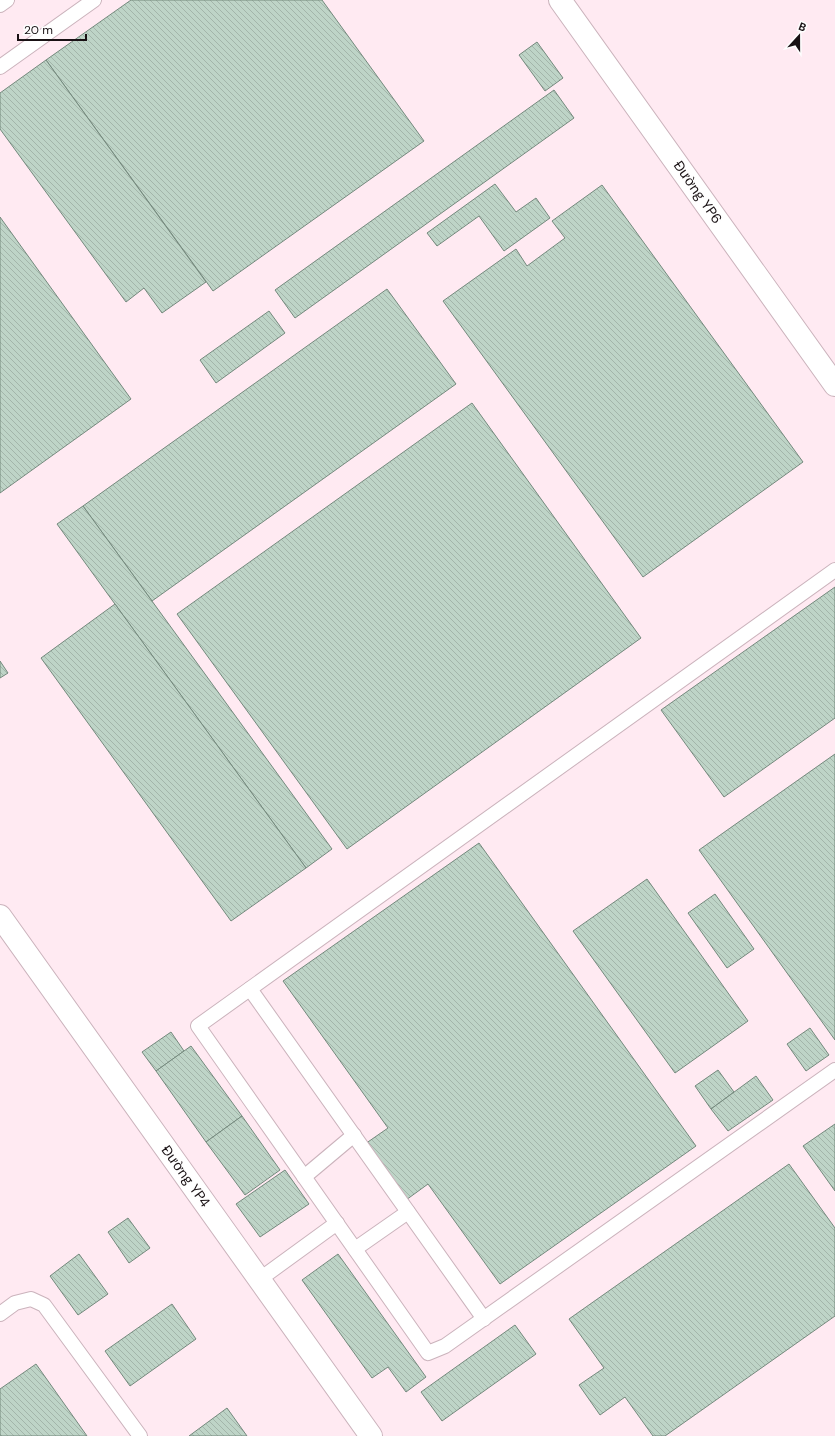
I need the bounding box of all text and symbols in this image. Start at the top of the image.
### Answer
scale bar [18,16,86,42]
north arrow [779,16,819,56]
text: B [797,19,808,34]
text: 20 m [24,22,53,38]
street label: Đường YP6 [670,157,726,227]
street label: Đường YP4 [158,1142,215,1211]

